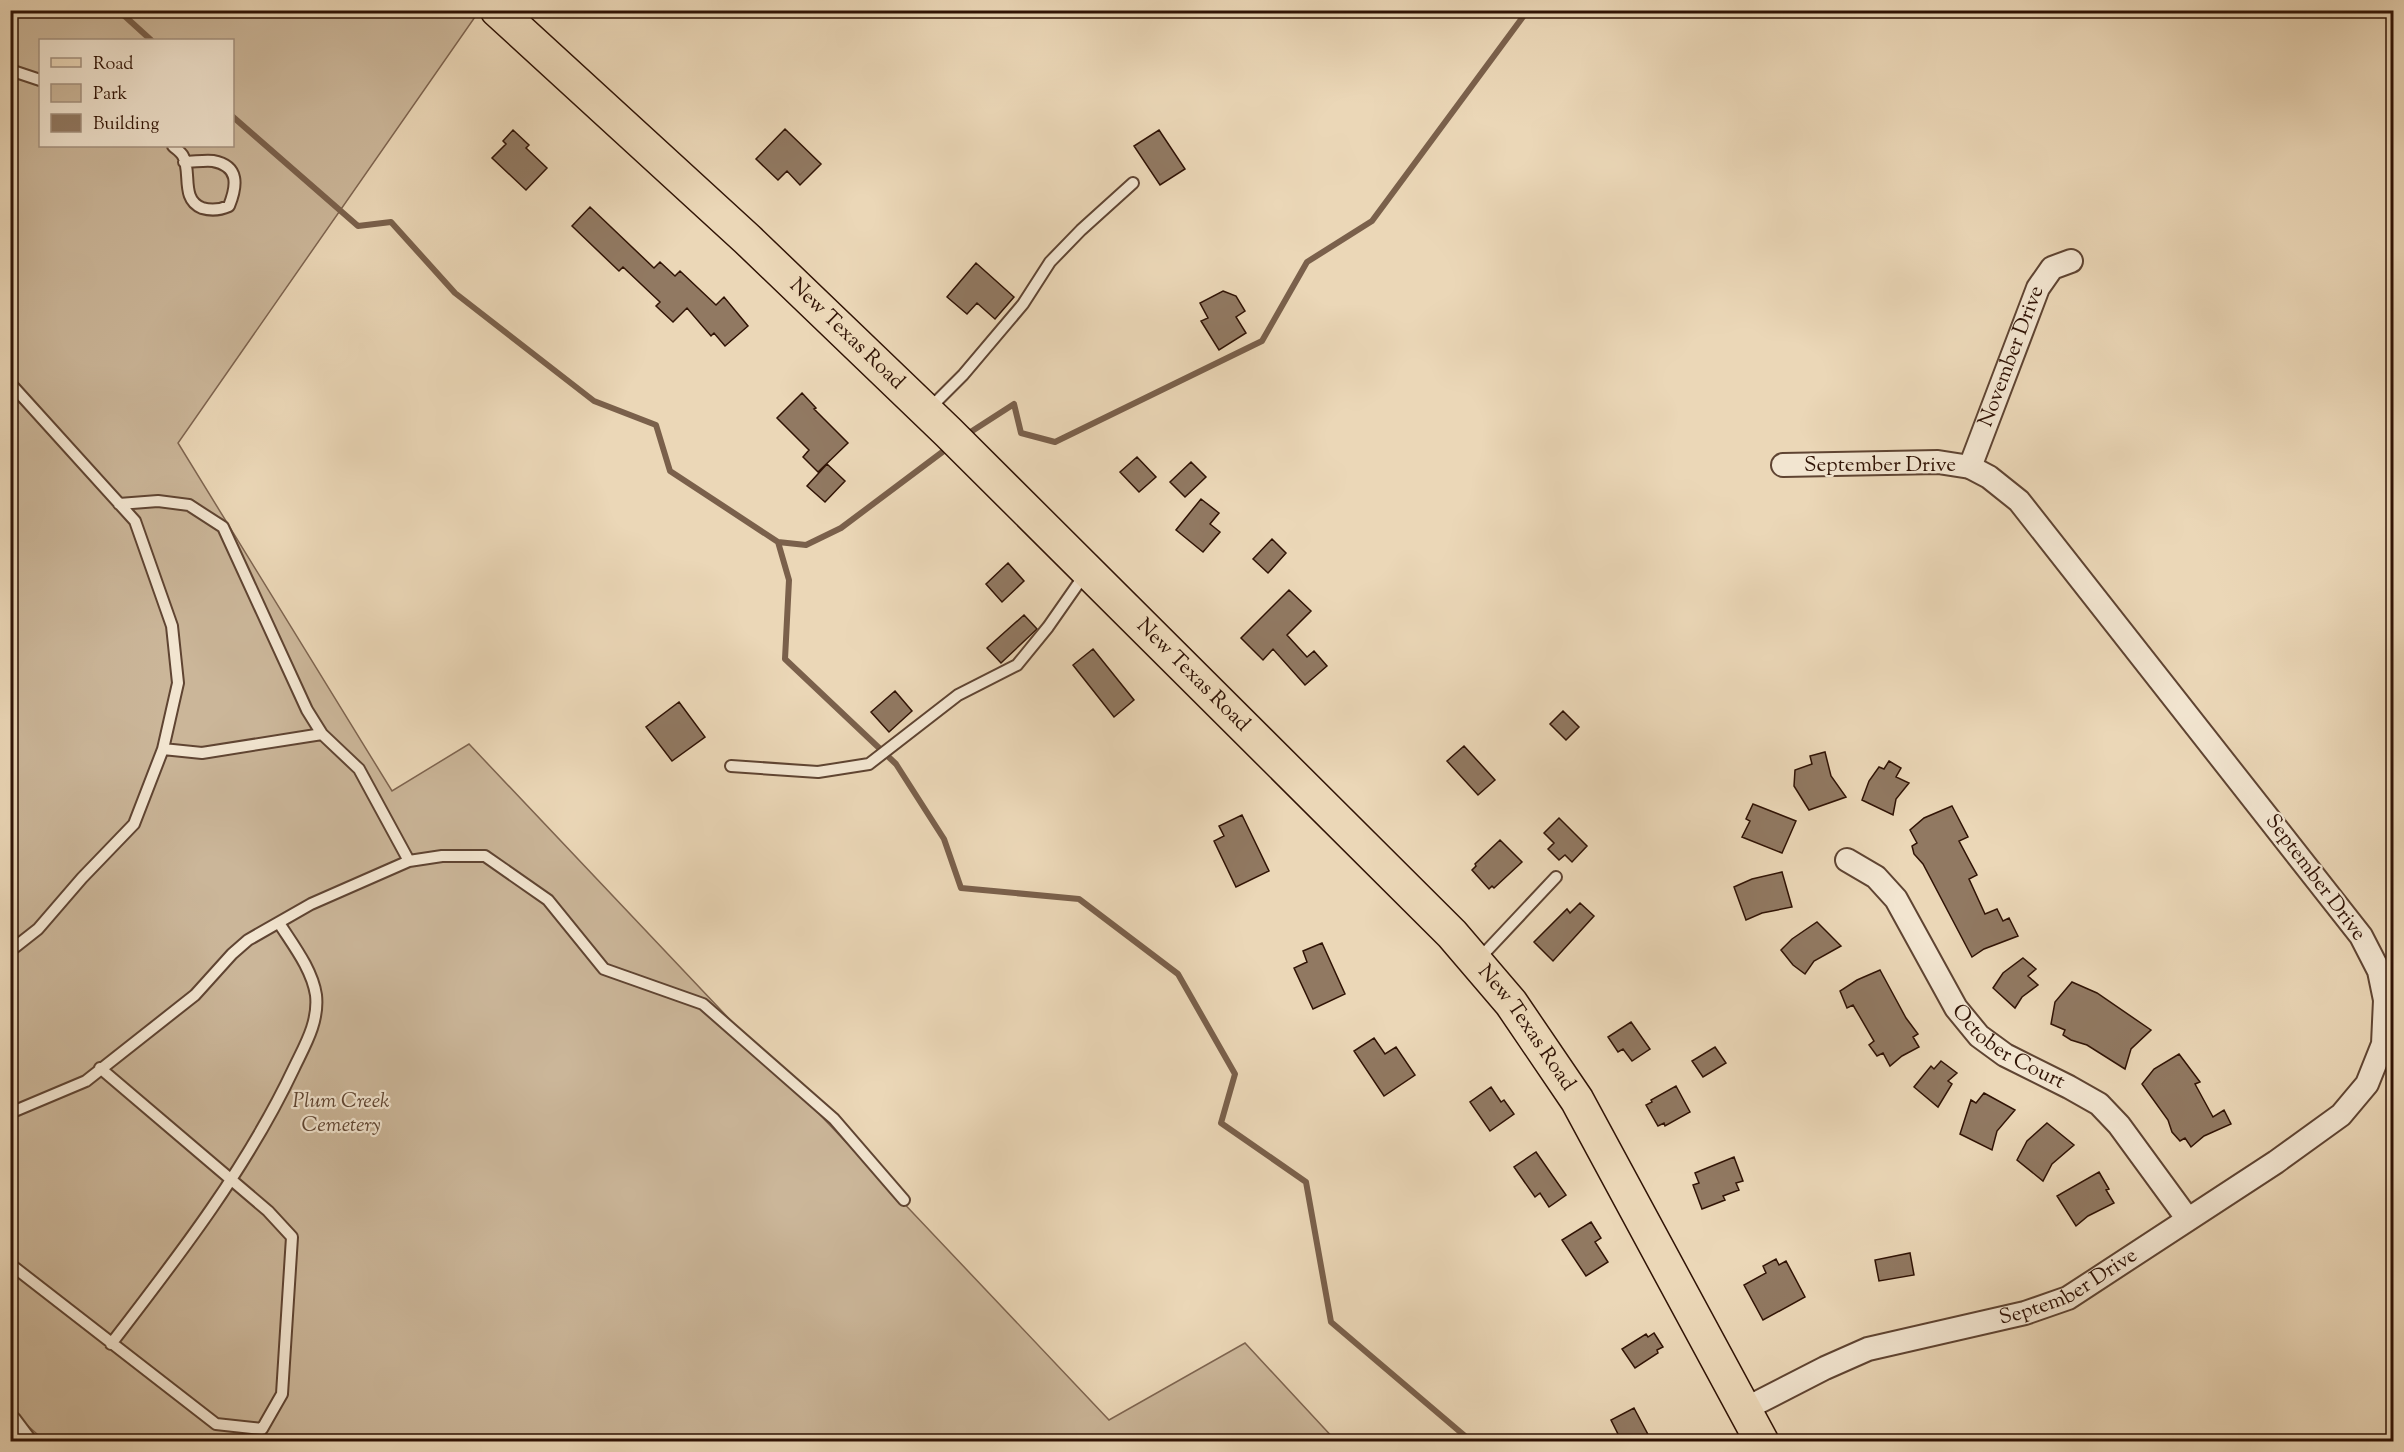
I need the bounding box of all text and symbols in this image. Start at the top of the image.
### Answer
legend [39,39,234,147]
text: Road [93,52,133,78]
text: Park [93,82,128,108]
text: Building [93,112,159,138]
street label: New Texas Road [782,272,911,397]
street label: November Drive [1971,282,2052,432]
street label: September Drive [1804,451,1956,481]
street label: New Texas Road [1129,612,1256,739]
street label: September Drive [2257,808,2373,948]
street label: New Texas Road [1470,958,1582,1098]
street label: October Court [1944,998,2070,1097]
park label: Plum Creek Cemetery [293,1087,390,1141]
street label: September Drive [1996,1241,2144,1333]

